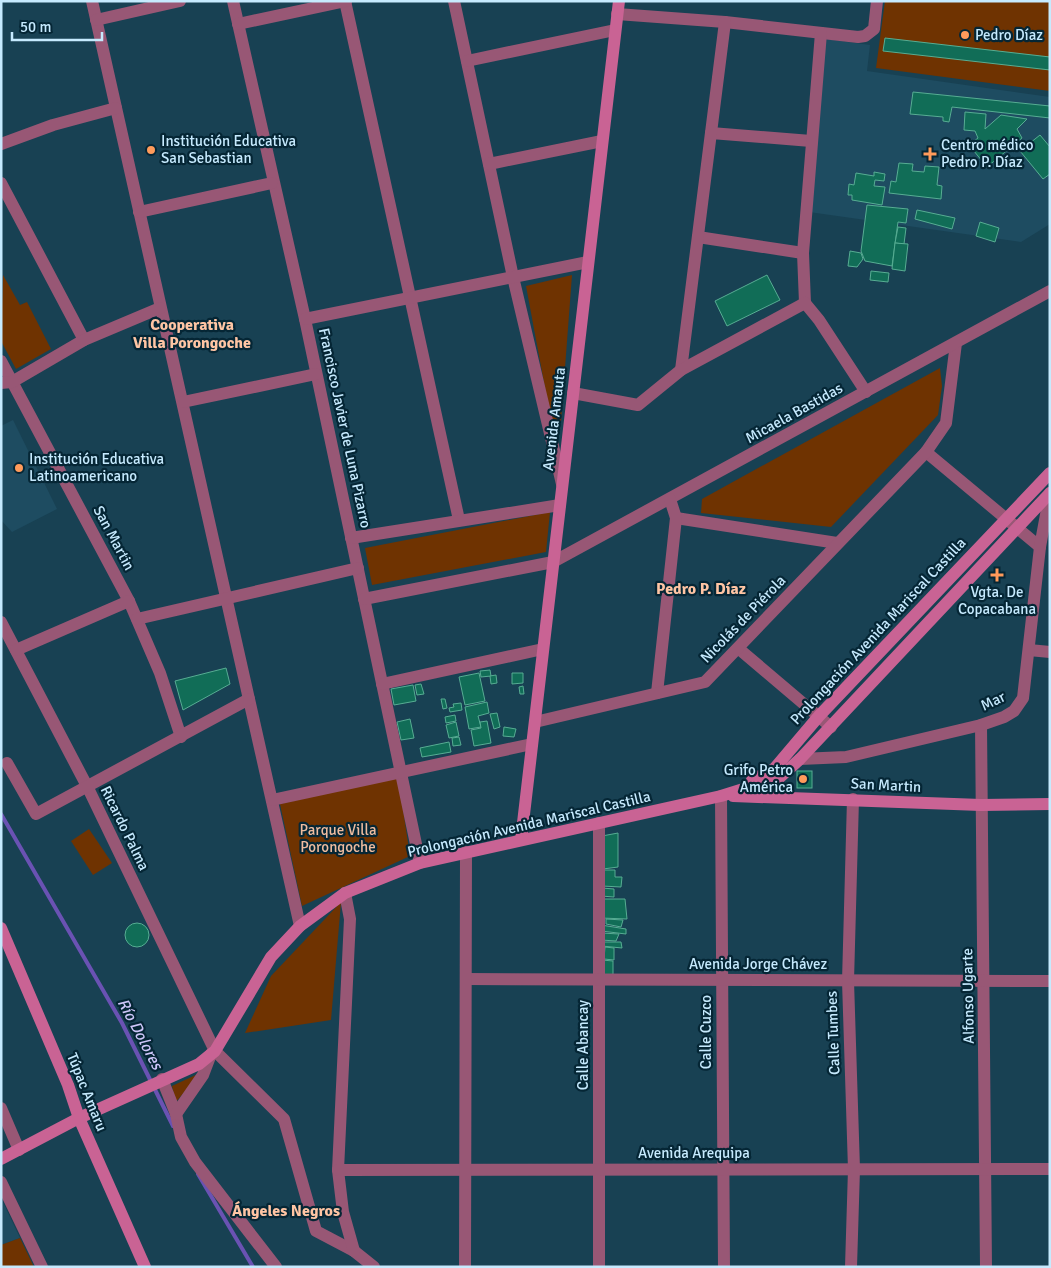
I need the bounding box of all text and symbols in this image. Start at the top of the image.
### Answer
scale bar [12,10,102,42]
text: 50 m [20,18,51,36]
place label: Pedro Díaz [975,26,1043,44]
marker: Pedro Díaz [959,29,971,41]
place label: Institución Educativa San Sebastian [161,132,296,167]
place label: Centro médico Pedro P. Díaz [941,136,1034,171]
marker: Institución Educativa San Sebastian [145,144,157,156]
marker: Centro médico Pedro P. Díaz [923,147,937,161]
district label: Cooperativa Villa Porongoche [133,315,251,353]
street label: Francisco Javier de Luna Pizarro [315,326,375,530]
street label: Avenida Amauta [539,366,569,472]
street label: Micaela Bastidas [742,379,846,447]
place label: Institución Educativa Latinoamericano [29,450,164,485]
marker: Institución Educativa Latinoamericano [13,462,25,474]
street label: San Martin [89,503,139,573]
street label: Prolongación Avenida Mariscal Castilla [786,534,970,728]
marker: Vgta. De Copacabana [991,569,1003,581]
street label: Nicolás de Piérola [697,571,789,667]
district label: Pedro P. Díaz [656,579,746,599]
place label: Vgta. De Copacabana [958,583,1036,618]
street label: Mar [978,687,1009,715]
place label: Grifo Petro América [724,761,793,796]
marker: Grifo Petro América [797,773,809,785]
street label: San Martin [850,774,922,796]
street label: Ricardo Palma [97,783,153,873]
street label: Prolongación Avenida Mariscal Castilla [406,787,652,861]
park label: Parque Villa Porongoche [299,821,377,856]
street label: Alfonso Ugarte [958,948,978,1044]
street label: Avenida Jorge Chávez [689,955,827,973]
street label: Calle Tumbes [823,990,843,1075]
water label: Río Dolores [113,995,168,1075]
street label: Calle Cuzco [697,995,715,1069]
street label: Calle Abancay [574,1000,592,1090]
street label: Túpac Amaru [63,1050,111,1134]
street label: Avenida Arequipa [638,1144,750,1162]
district label: Ángeles Negros [232,1201,340,1221]

